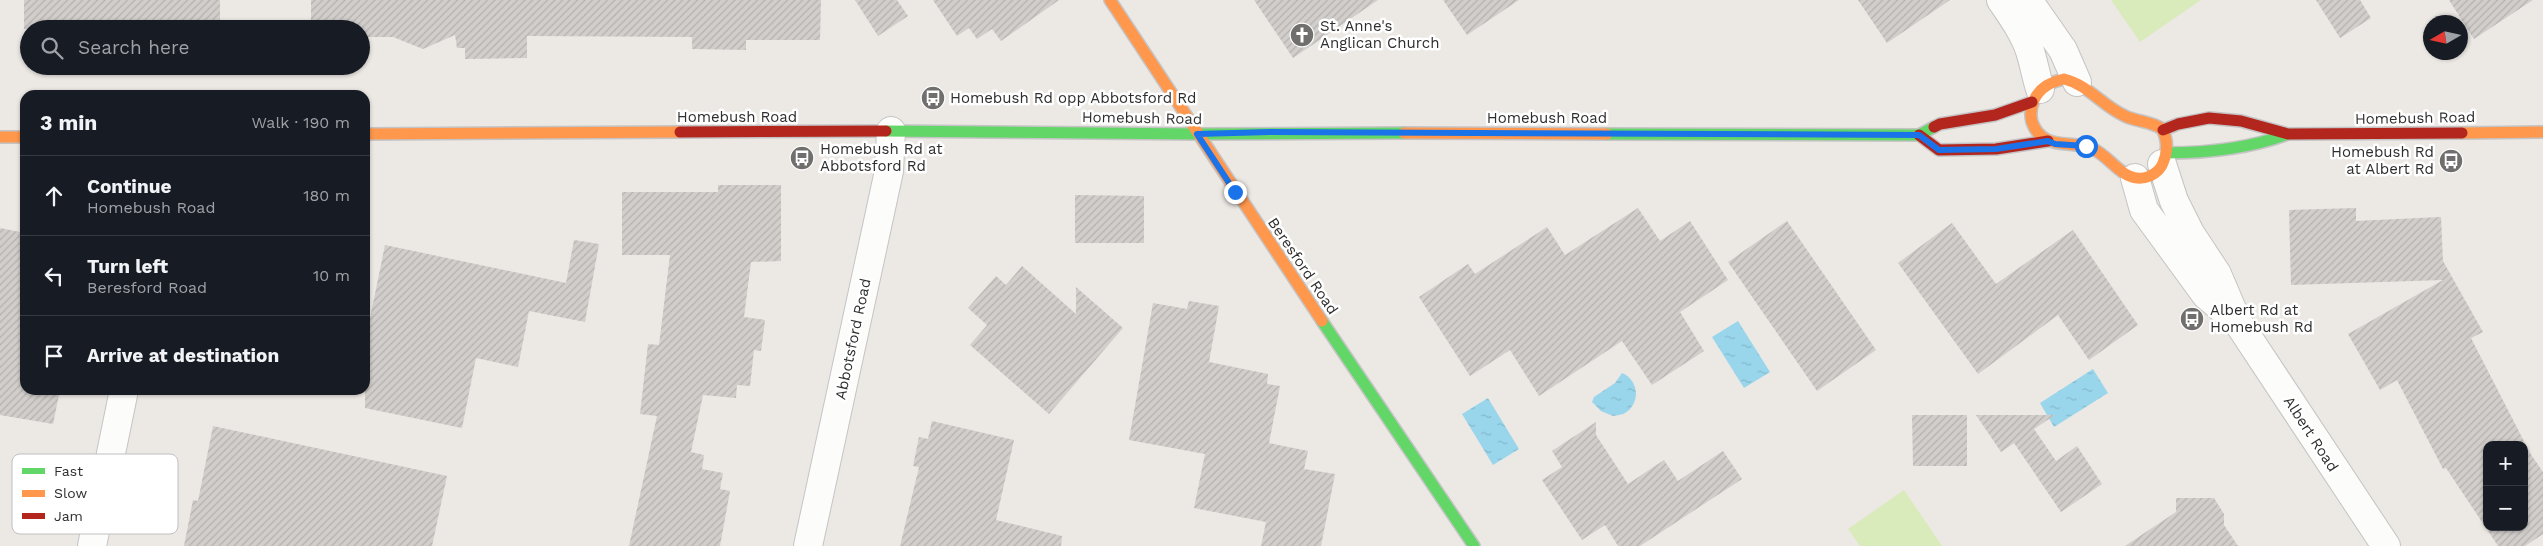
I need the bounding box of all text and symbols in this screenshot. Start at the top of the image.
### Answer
north arrow [2423,15,2468,60]
place label: St. Anne's Anglican Church [1320,17,1439,52]
search box [20,20,370,75]
church icon: St. Anne's Anglican Church [1289,22,1315,48]
icon: search [38,34,66,62]
text: Search here [78,36,189,59]
bus stop icon: Homebush Rd opp Abbotsford Rd [920,85,946,111]
place label: Homebush Rd opp Abbotsford Rd [950,89,1196,107]
street label: Homebush Road [677,108,797,126]
street label: Homebush Road [1082,108,1202,128]
street label: Homebush Road [2355,108,2475,128]
street label: Homebush Road [1487,109,1607,127]
text: 3 min [40,110,97,135]
text: Walk · 190 m [252,113,350,132]
route start [2075,135,2098,158]
place label: Homebush Rd at Abbotsford Rd [820,140,943,175]
place label: Homebush Rd at Albert Rd [2331,143,2434,178]
bus stop icon: Homebush Rd at Abbotsford Rd [789,145,815,171]
bus stop icon: Homebush Rd at Albert Rd [2438,148,2464,174]
text: Continue [87,175,171,198]
route end [1224,181,1247,204]
icon: ahead [40,182,68,210]
text: 180 m [303,186,350,205]
text: Homebush Road [87,198,215,217]
street label: Beresford Road [1264,214,1342,318]
text: Turn left [87,255,168,278]
icon: left [40,262,68,290]
text: 10 m [313,266,350,285]
street label: Abbotsford Road [831,277,875,401]
text: Beresford Road [87,278,207,297]
place label: Albert Rd at Homebush Rd [2210,301,2313,336]
bus stop icon: Albert Rd at Homebush Rd [2179,306,2205,332]
icon: arrive [40,342,68,370]
text: Arrive at destination [87,344,279,367]
street label: Albert Road [2280,393,2342,475]
map controls [2483,441,2528,531]
button: + [2483,441,2528,486]
legend [12,454,178,534]
text: Fast [54,463,83,479]
text: Slow [54,485,87,501]
button: − [2483,486,2528,531]
text: Jam [54,508,83,524]

